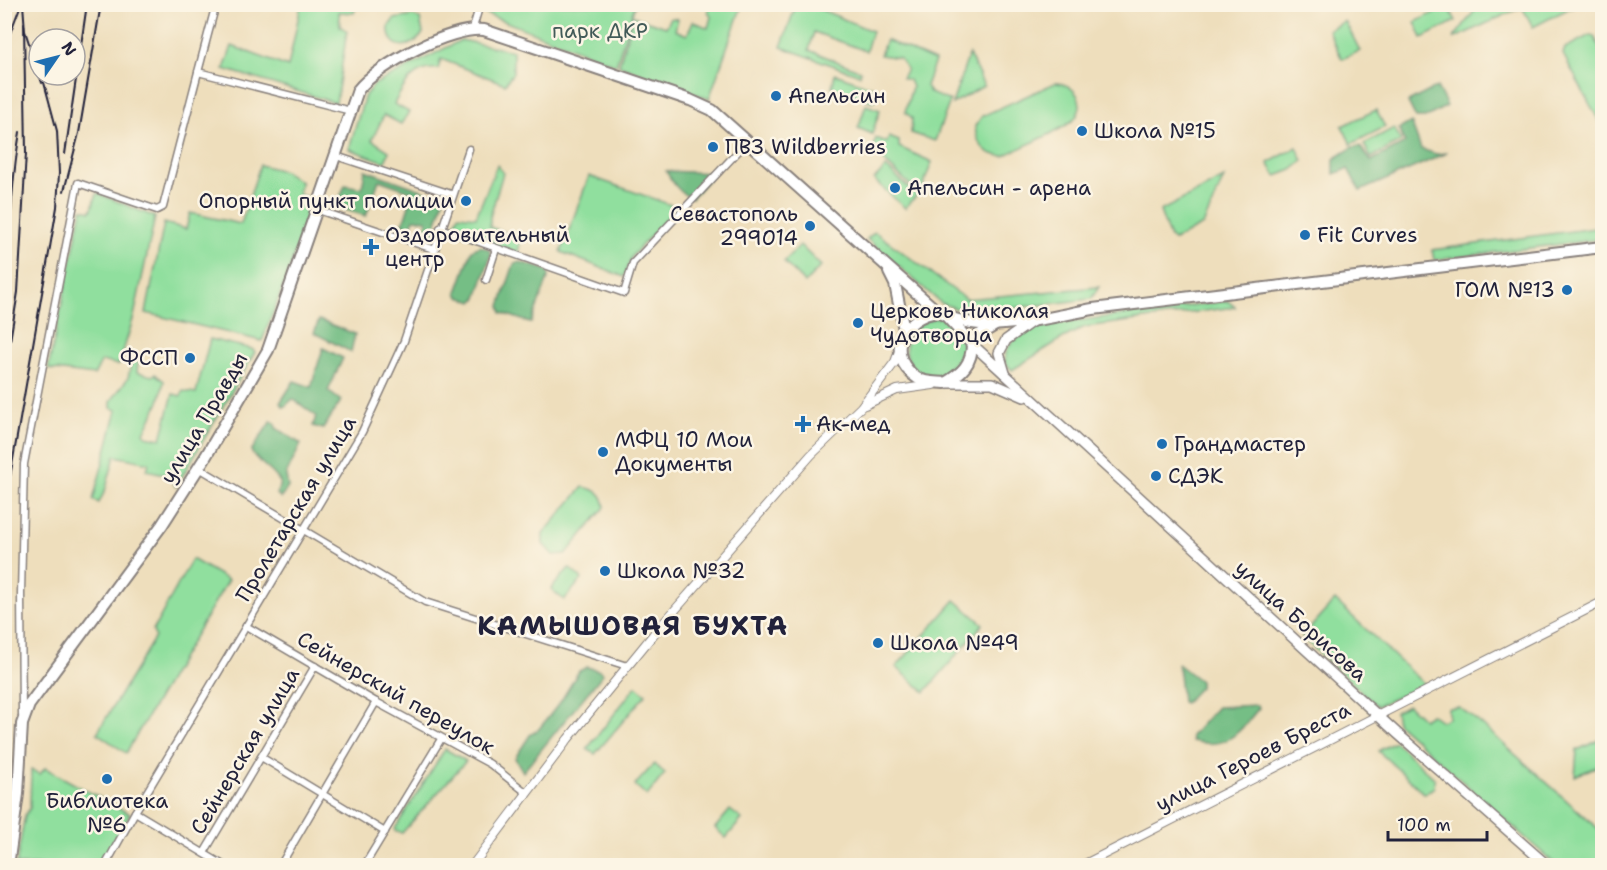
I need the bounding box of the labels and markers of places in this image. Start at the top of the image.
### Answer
place label: Апельсин [788,82,886,110]
marker: Апельсин [769,89,783,103]
place label: Школа №15 [1094,117,1216,145]
marker: Школа №15 [1075,124,1089,138]
place label: ПВЗ Wildberries [725,133,886,161]
marker: ПВЗ Wildberries [706,140,720,154]
place label: Апельсин - арена [907,174,1091,202]
marker: Апельсин - арена [888,181,902,195]
place label: Опорный пункт полиции [199,187,454,215]
marker: Опорный пункт полиции [459,194,473,208]
place label: Севастополь 299014 [670,200,798,252]
marker: Севастополь 299014 [803,219,817,233]
place label: Оздоровительный центр [385,221,570,273]
place label: Fit Curves [1317,221,1418,249]
marker: Fit Curves [1298,228,1312,242]
marker: Оздоровительный центр [362,238,380,256]
place label: ГОМ №13 [1455,276,1555,304]
marker: ГОМ №13 [1560,283,1574,297]
place label: Церковь Николая Чудотворца [870,297,1049,349]
marker: Церковь Николая Чудотворца [851,316,865,330]
place label: ФССП [120,344,178,372]
marker: ФССП [183,351,197,365]
place label: Ак-мед [816,410,891,438]
marker: Ак-мед [794,415,812,433]
place label: МФЦ 10 Мои Документы [615,426,753,478]
place label: Грандмастер [1174,430,1306,458]
marker: Грандмастер [1155,437,1169,451]
marker: МФЦ 10 Мои Документы [596,445,610,459]
place label: СДЭК [1168,462,1224,490]
marker: СДЭК [1149,469,1163,483]
place label: Школа №32 [617,557,746,585]
marker: Школа №32 [598,564,612,578]
place label: Школа №49 [890,629,1019,657]
marker: Школа №49 [871,636,885,650]
marker: Библиотека №6 [100,772,114,786]
place label: Библиотека №6 [46,787,168,839]

